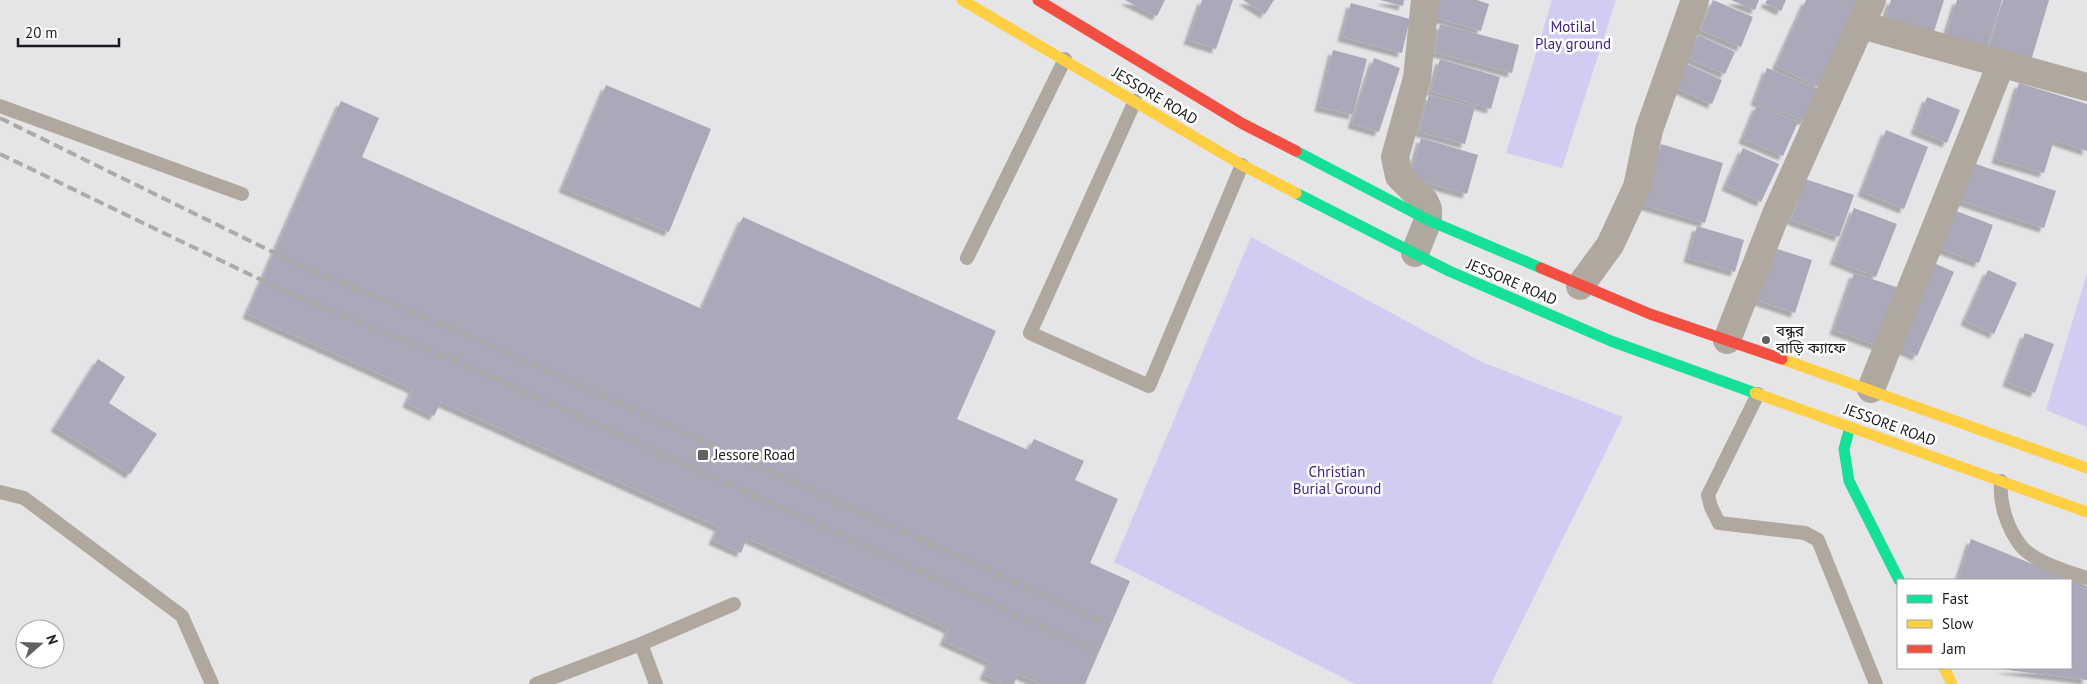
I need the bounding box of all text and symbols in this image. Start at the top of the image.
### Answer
scale bar [18,15,119,47]
park label: Motilal Play ground [1535,17,1611,53]
text: 20 m [25,23,58,42]
street label: JESSORE ROAD [1108,62,1201,129]
street label: JESSORE ROAD [1463,254,1560,309]
place label: বন্ধুর বাড়ি ক্যাফে [1775,321,1846,357]
marker: বন্ধুর বাড়ি ক্যাফে [1760,334,1772,346]
street label: JESSORE ROAD [1841,399,1939,450]
place label: Jessore Road [713,445,795,464]
marker: Jessore Road [696,448,710,462]
park label: Christian Burial Ground [1293,462,1381,498]
legend [1897,579,2072,669]
text: Fast [1942,589,1969,608]
text: Slow [1942,614,1973,633]
north arrow [15,619,65,669]
text: N [42,632,62,647]
text: Jam [1941,639,1966,658]

